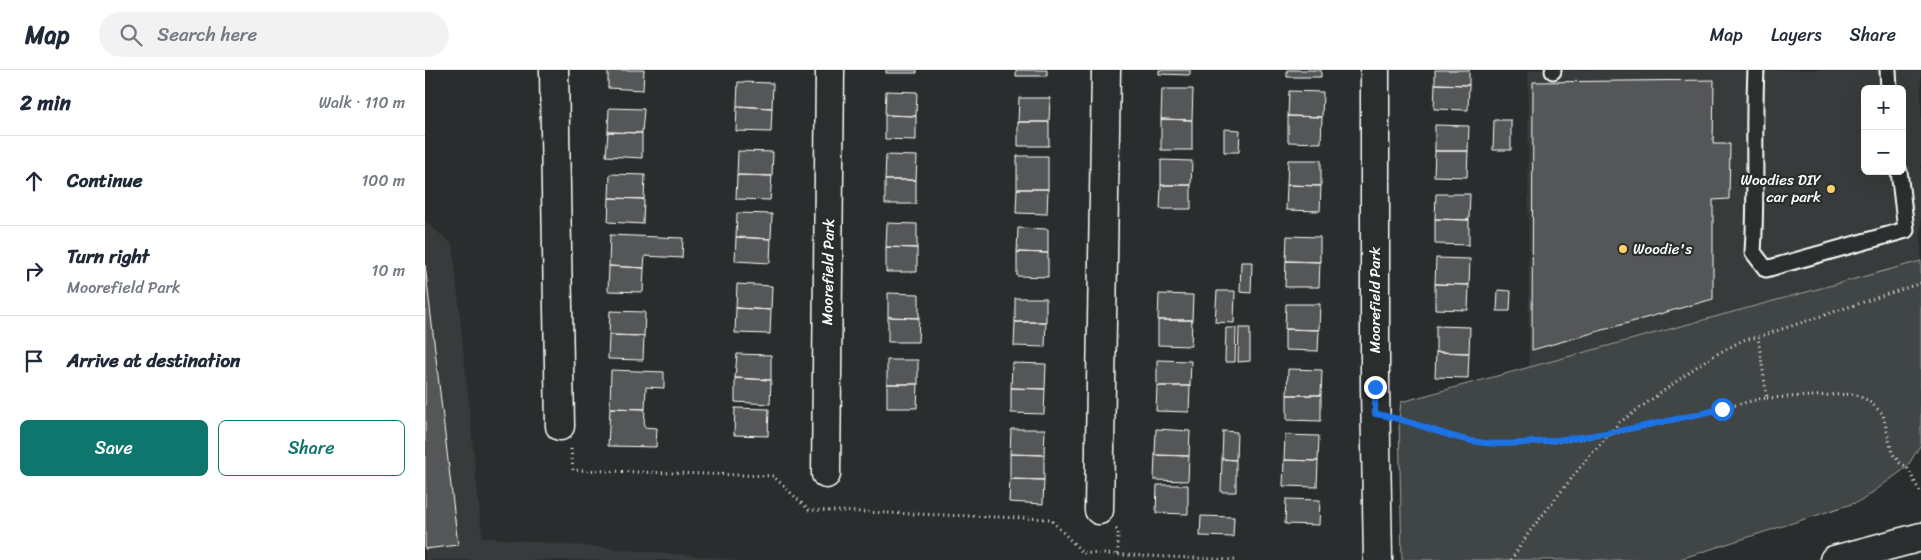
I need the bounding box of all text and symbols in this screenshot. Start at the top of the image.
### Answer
search box [99,12,449,57]
text: Map [25,14,69,56]
text: Search here [157,18,257,51]
text: Map [1710,19,1743,51]
text: Layers [1771,19,1822,51]
text: Share [1850,19,1896,51]
icon: search [117,21,145,49]
text: 2 min [20,84,71,122]
map controls [1861,85,1906,175]
button: + [1861,85,1906,130]
text: Walk · 110 m [319,88,405,117]
button: − [1861,130,1906,175]
text: Continue [67,164,143,197]
text: 100 m [361,166,405,195]
icon: ahead [20,167,48,195]
place label: Woodies DIY car park [1740,167,1822,210]
marker: Woodies DIY car park [1825,183,1837,195]
street label: Moorefield Park [814,219,842,325]
place label: Woodie's [1633,236,1692,262]
text: Turn right [67,240,149,273]
marker: Woodie's [1617,243,1629,255]
street label: Moorefield Park [1362,247,1388,353]
text: 10 m [372,256,405,285]
icon: right [20,257,48,285]
text: Moorefield Park [67,273,181,302]
text: Arrive at destination [67,344,240,377]
icon: arrive [20,347,48,375]
route end [1364,376,1387,399]
route start [1711,398,1734,421]
button: Save [20,420,208,476]
button: Share [218,420,405,476]

